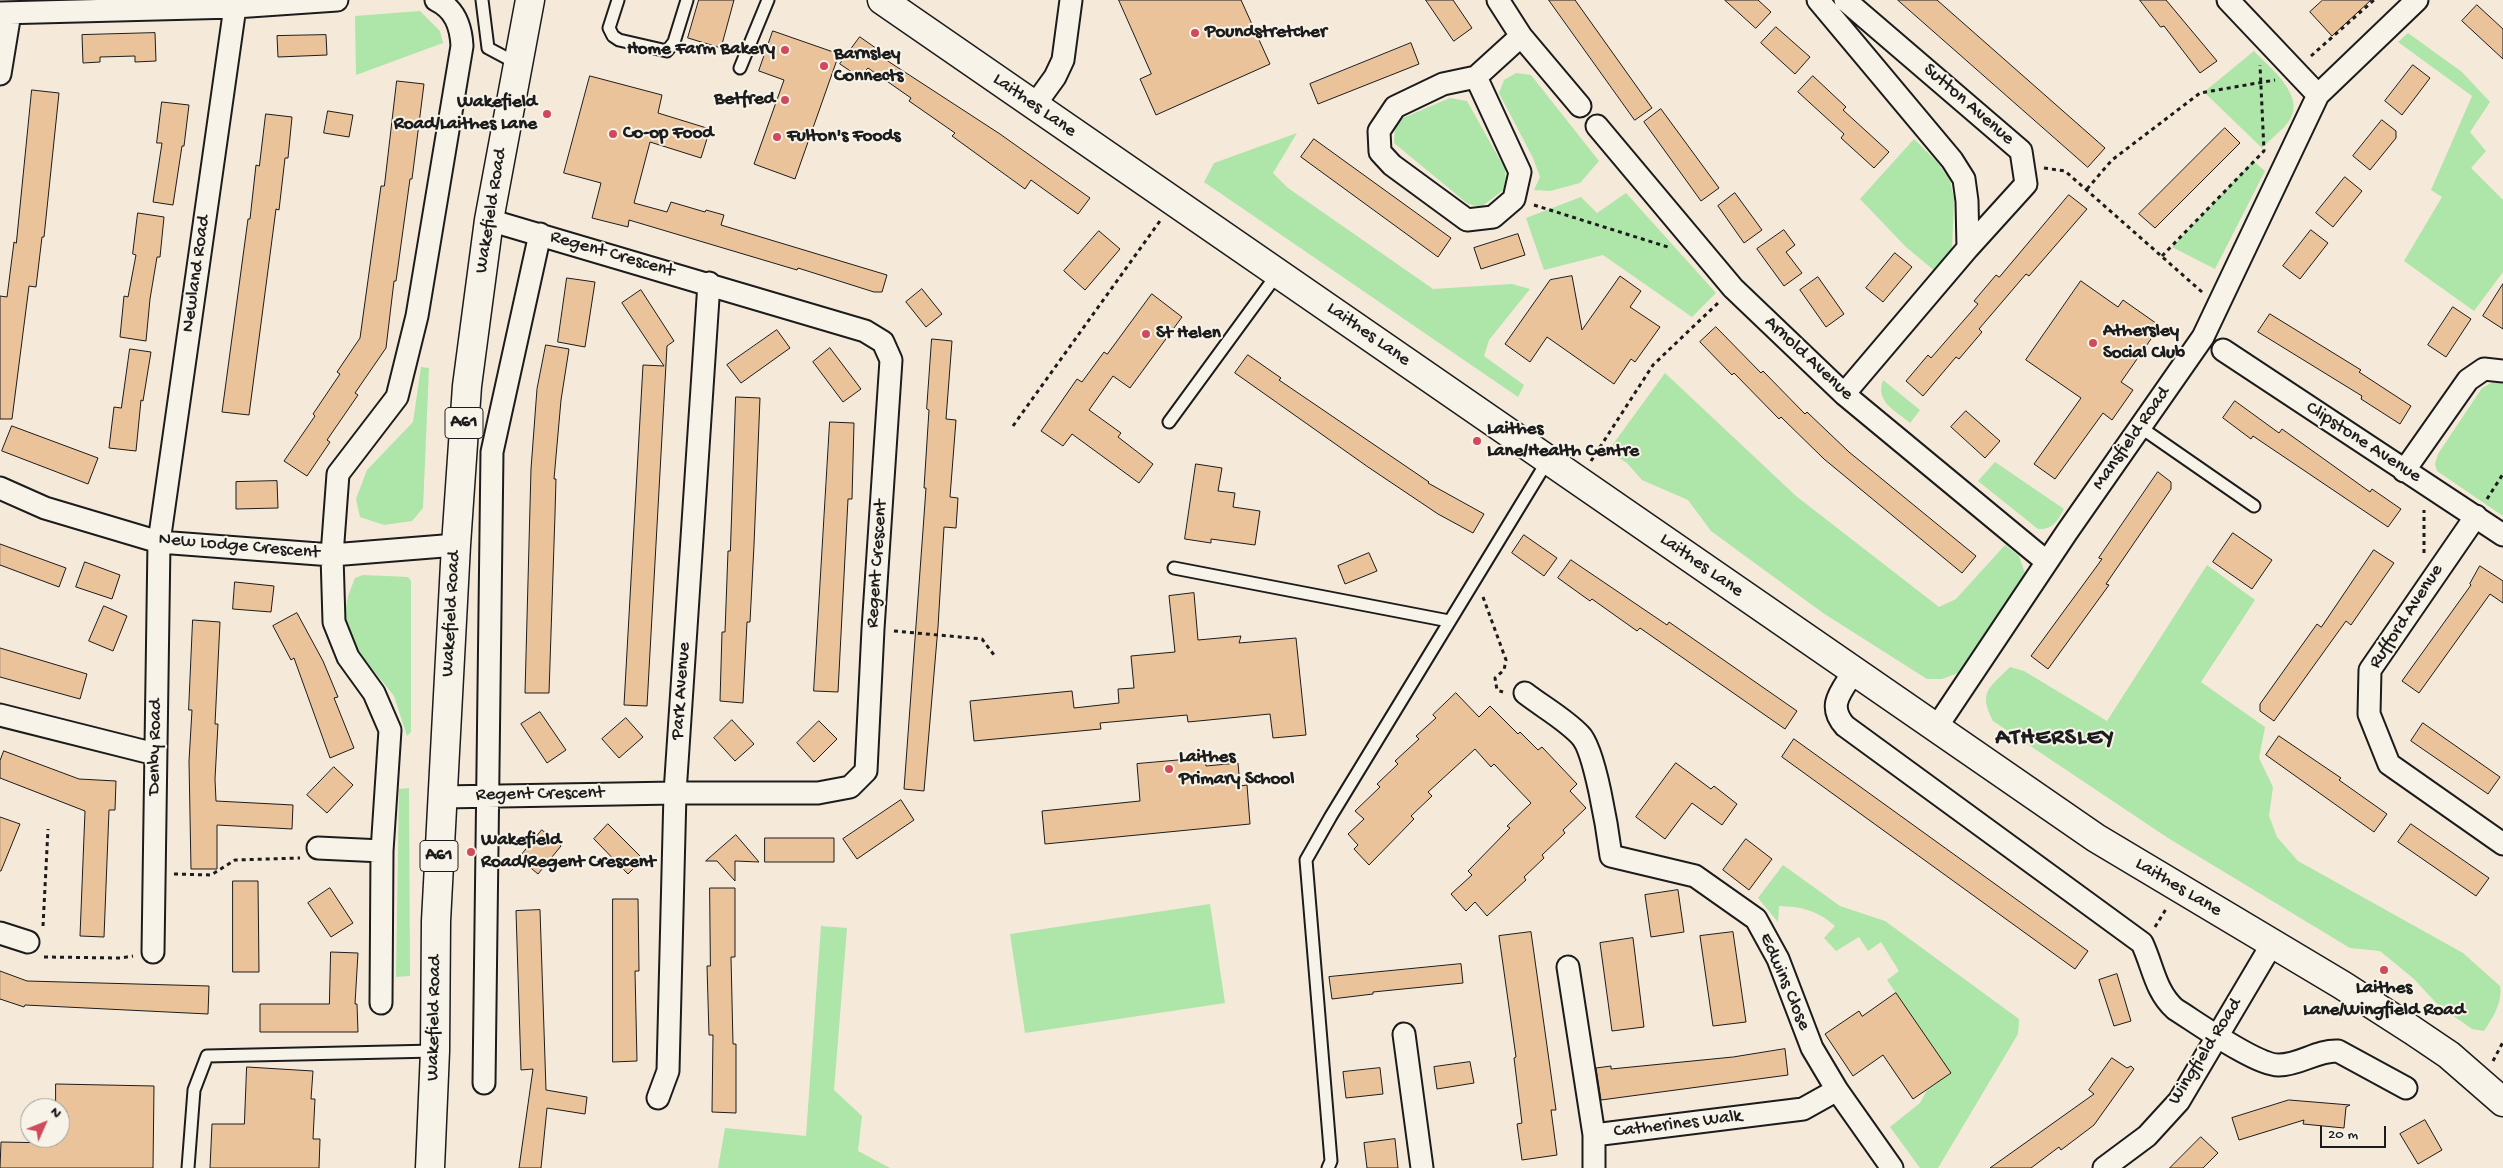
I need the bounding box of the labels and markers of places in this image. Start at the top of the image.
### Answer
place label: Poundstretcher [1205,22,1327,44]
marker: Poundstretcher [1189,27,1201,39]
place label: Home Farm Bakery [627,39,775,61]
marker: Home Farm Bakery [779,44,791,56]
place label: Barnsley Connects [834,44,903,88]
marker: Barnsley Connects [818,60,830,72]
place label: Betfred [714,89,775,111]
place label: Wakefield Road/Laithes Lane [394,92,537,136]
marker: Betfred [779,94,791,106]
marker: Wakefield Road/Laithes Lane [541,108,553,120]
place label: Co-op Food [623,123,713,145]
place label: Fulton's Foods [787,126,900,148]
marker: Co-op Food [607,128,619,140]
marker: Fulton's Foods [771,131,783,143]
place label: Athersley Social Club [2103,321,2185,365]
place label: St Helen [1156,323,1221,345]
marker: St Helen [1140,328,1152,340]
marker: Athersley Social Club [2087,337,2099,349]
place label: Laithes Lane/Health Centre [1487,419,1639,463]
marker: Laithes Lane/Health Centre [1471,435,1483,447]
place label: Laithes Primary School [1179,747,1294,791]
marker: Laithes Primary School [1163,763,1175,775]
place label: Wakefield Road/Regent Crescent [481,830,656,874]
marker: Wakefield Road/Regent Crescent [465,846,477,858]
marker: Laithes Lane/Wingfield Road [2378,964,2390,976]
place label: Laithes Lane/Wingfield Road [2303,978,2465,1022]

